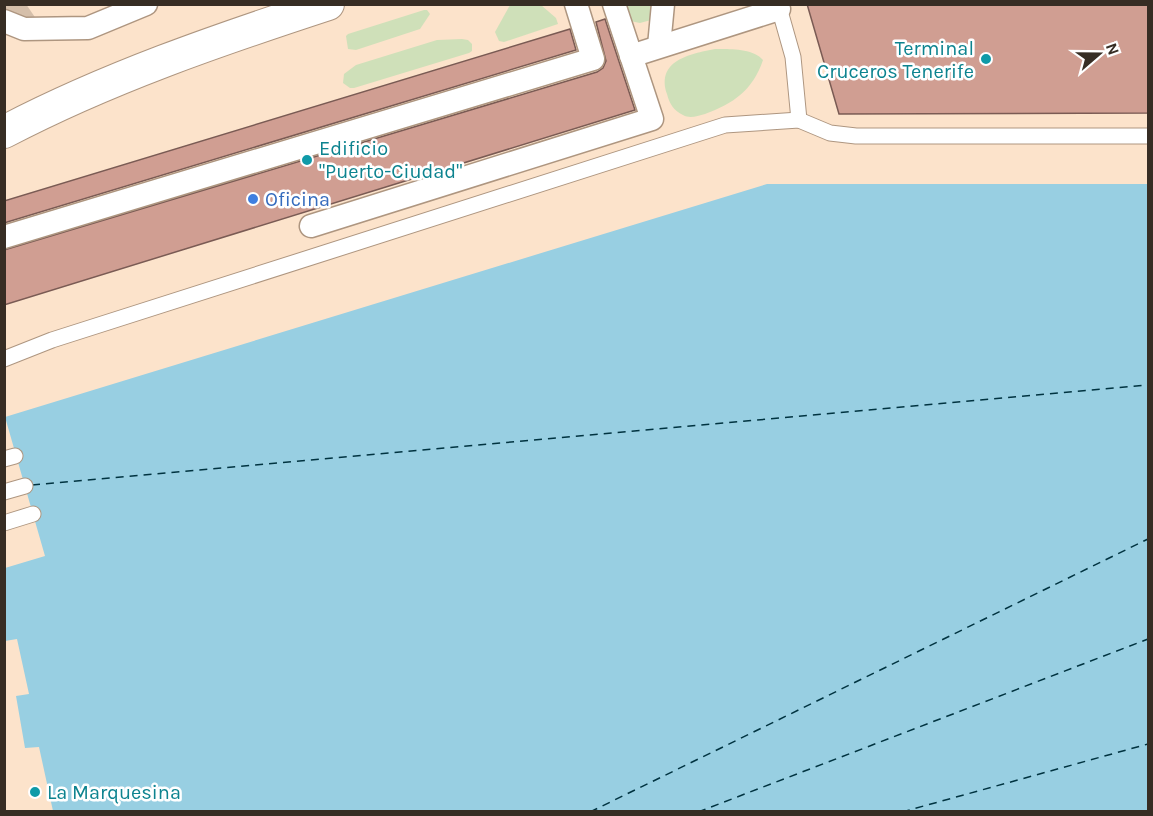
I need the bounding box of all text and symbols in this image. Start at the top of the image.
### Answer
north arrow [1069,24,1129,84]
place label: Terminal Cruceros Tenerife [817,37,974,83]
text: N [1102,40,1124,58]
marker: Terminal Cruceros Tenerife [979,52,993,66]
place label: Edificio "Puerto-Ciudad" [319,137,462,183]
marker: Edificio "Puerto-Ciudad" [300,153,314,167]
place label: Oficina [265,188,330,211]
marker: Oficina [246,192,260,206]
place label: La Marquesina [47,781,181,804]
marker: La Marquesina [28,785,42,799]

